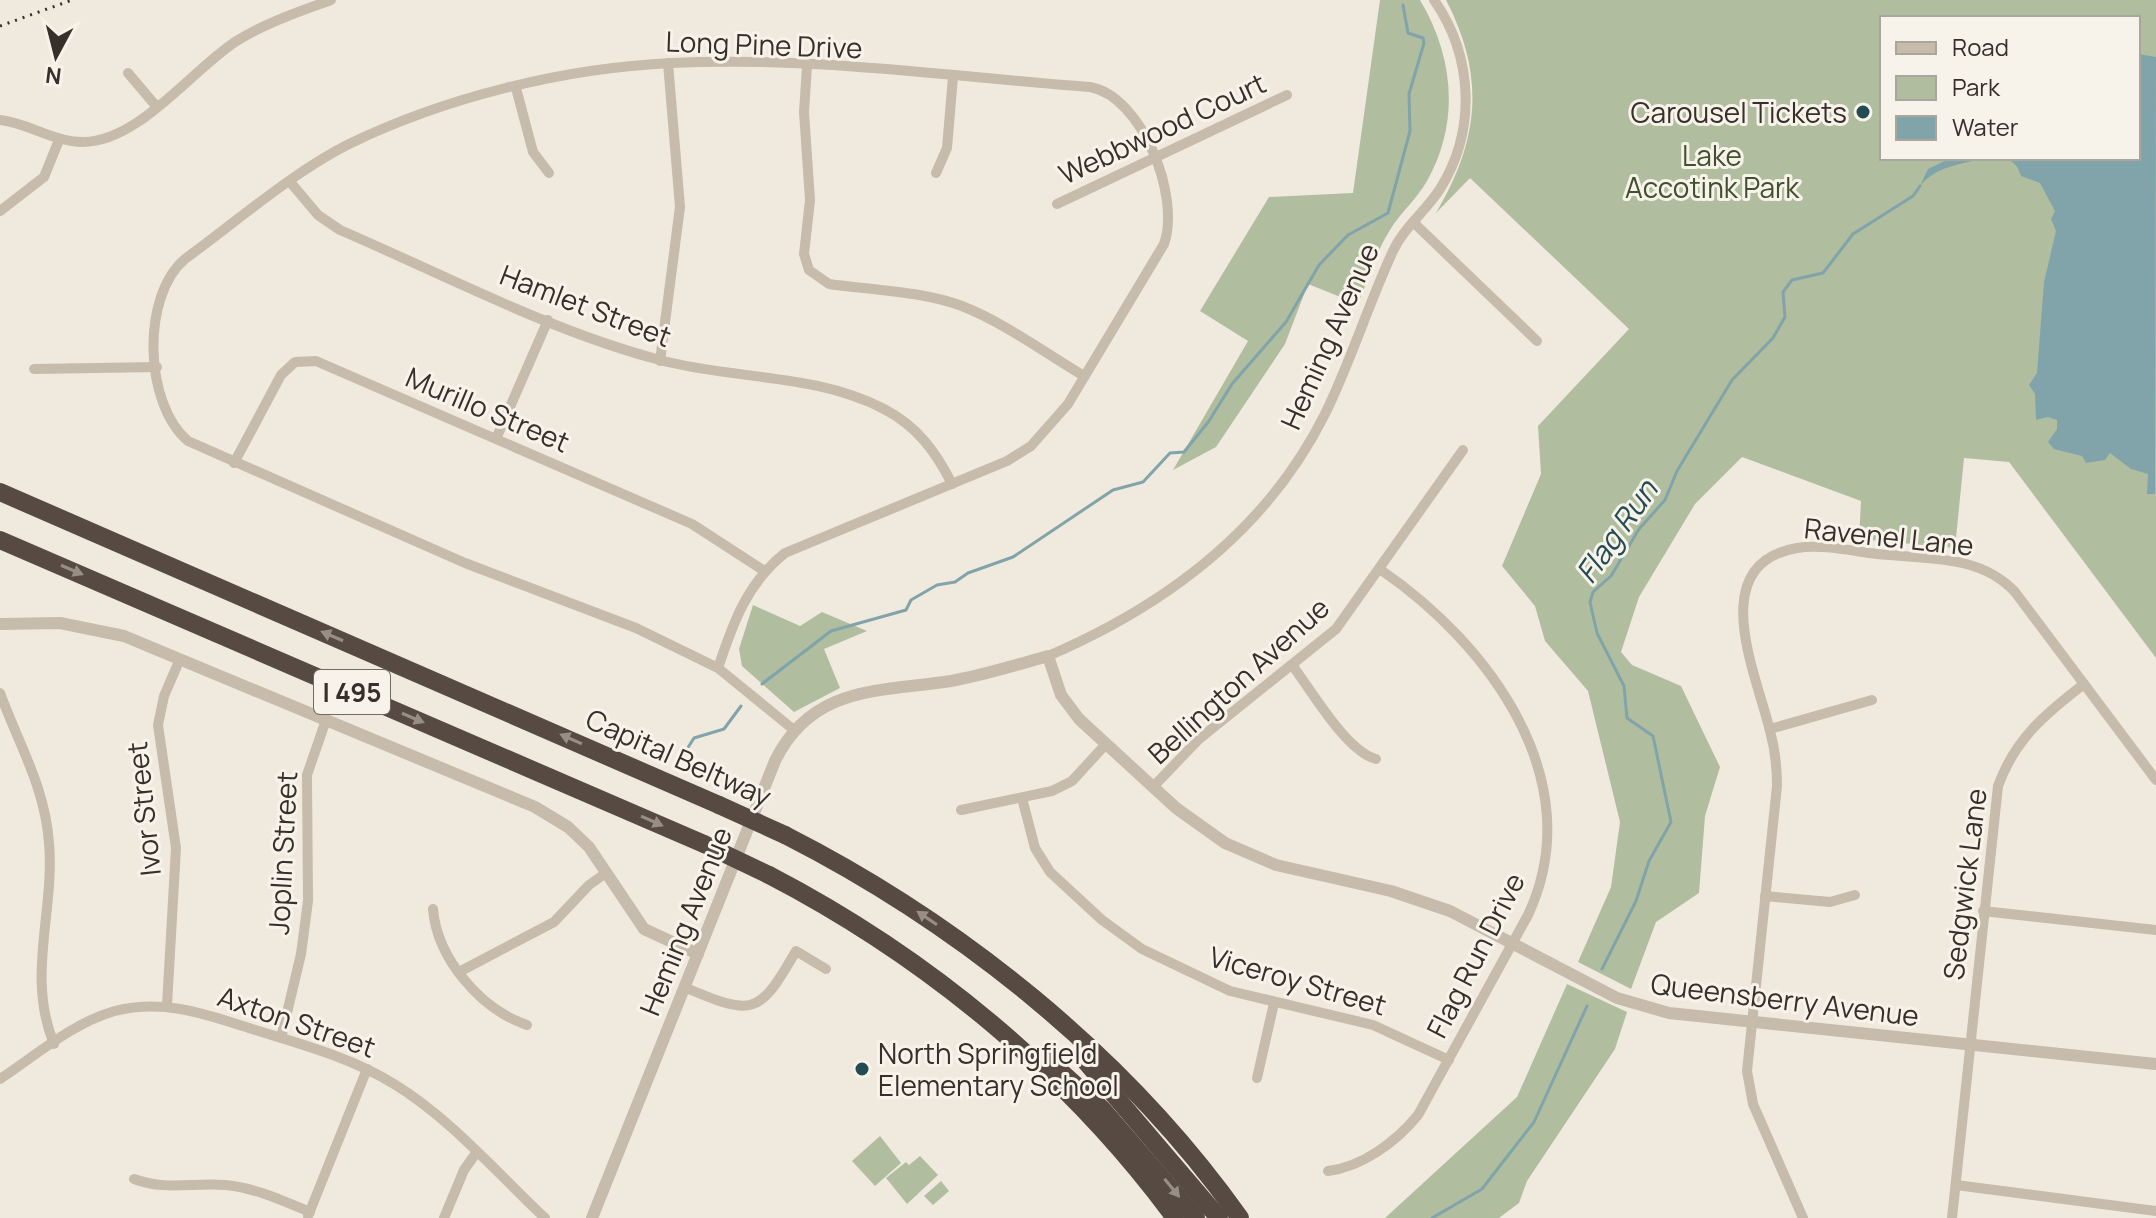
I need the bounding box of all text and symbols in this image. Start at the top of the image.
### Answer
north arrow [16,16,96,96]
legend [1880,16,2140,160]
street label: Long Pine Drive [665,22,863,66]
text: Road [1952,30,2009,63]
text: N [44,60,63,92]
street label: Webbwood Court [1052,63,1272,193]
text: Park [1952,70,2001,103]
place label: Carousel Tickets [1631,93,1847,131]
marker: Carousel Tickets [1854,103,1872,121]
text: Water [1952,110,2019,143]
park label: Lake Accotink Park [1625,136,1800,206]
street label: Heming Avenue [1271,237,1387,435]
street label: Hamlet Street [495,255,677,355]
street label: Murillo Street [400,357,576,461]
water label: Flag Run [1566,470,1667,591]
street label: Ravenel Lane [1802,508,1976,564]
one-way arrow [60,564,83,577]
street label: Bellington Avenue [1139,588,1337,772]
one-way arrow [320,629,344,642]
road number: I 495 [314,670,390,714]
street label: Capital Beltway [580,699,778,815]
one-way arrow [401,711,425,725]
one-way arrow [559,733,583,746]
street label: Ivor Street [117,740,169,878]
street label: Joplin Street [259,770,305,936]
street label: Sedgwick Lane [1933,786,1995,982]
one-way arrow [640,815,664,828]
street label: Heming Avenue [630,821,740,1021]
street label: Flag Run Drive [1417,866,1533,1044]
one-way arrow [917,911,938,926]
street label: Viceroy Street [1205,937,1391,1023]
street label: Queensberry Avenue [1649,964,1921,1034]
street label: Axton Street [213,976,381,1066]
place label: North Springfield Elementary School [878,1034,1119,1104]
marker: North Springfield Elementary School [853,1060,871,1078]
one-way arrow [1163,1178,1180,1198]

